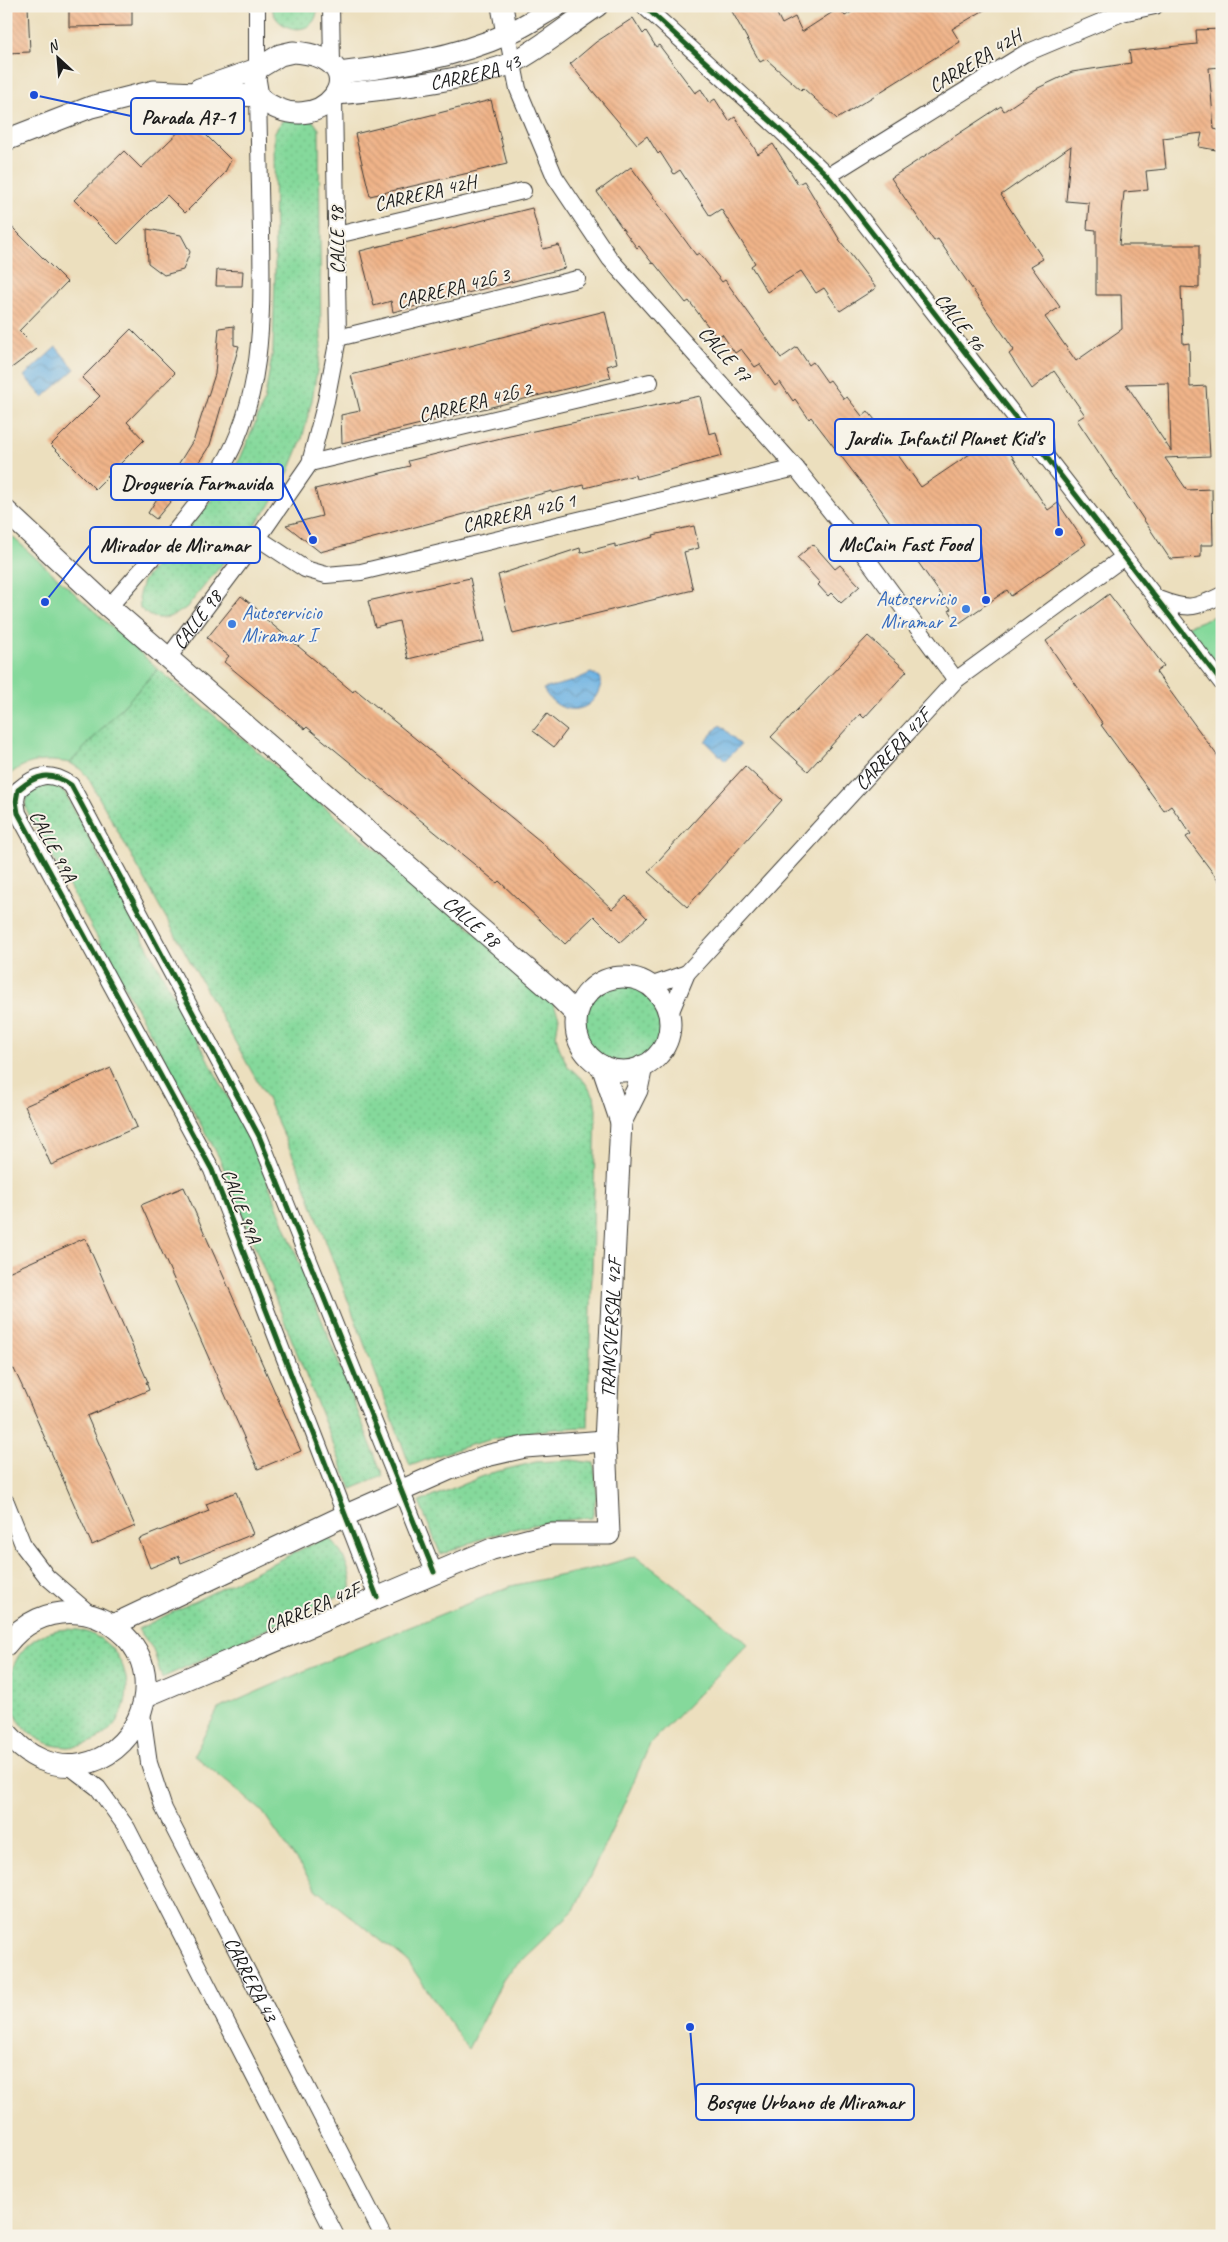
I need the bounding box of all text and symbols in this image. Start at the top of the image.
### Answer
street label: CARRERA 42H [924,22,1029,98]
north arrow [32,32,82,82]
text: N [45,36,62,56]
street label: CARRERA 43 [428,47,527,95]
callout: Parada A7-1 [131,98,244,134]
text: Parada A7-1 [141,104,237,130]
street label: CARRERA 42H [372,168,482,217]
street label: CALLE 98 [324,204,350,274]
street label: CARRERA 42G 3 [394,261,514,314]
street label: CALLE 96 [929,288,991,357]
street label: CALLE 97 [693,321,758,388]
street label: CARRERA 42G 2 [416,375,536,428]
callout: Jardin Infantil Planet Kid's [835,419,1054,455]
text: Jardin Infantil Planet Kid's [844,425,1046,451]
callout: Droguería Farmavida [111,464,283,500]
text: Droguería Farmavida [121,470,274,496]
street label: CARRERA 42G 1 [460,488,579,538]
callout: McCain Fast Food [829,525,981,561]
callout: Mirador de Miramar [90,527,260,563]
text: McCain Fast Food [839,531,974,557]
text: Mirador de Miramar [100,532,252,558]
street label: CALLE 98 [167,583,228,654]
place label: Autoservicio Miramar 2 [876,586,958,634]
place label: Autoservicio Miramar I [242,600,323,648]
marker: Autoservicio Miramar 2 [960,603,972,615]
marker: Autoservicio Miramar I [226,618,238,630]
street label: CARRERA 42F [849,701,938,795]
street label: CALLE 99A [24,806,83,887]
street label: CALLE 98 [438,890,507,954]
street label: CALLE 99A [215,1165,267,1248]
street label: TRANSVERSAL 42F [595,1254,627,1399]
street label: CARRERA 42F [261,1575,367,1639]
street label: CARRERA 43 [219,1932,284,2028]
callout: Bosque Urbano de Miramar [696,2084,914,2120]
text: Bosque Urbano de Miramar [706,2089,906,2115]

